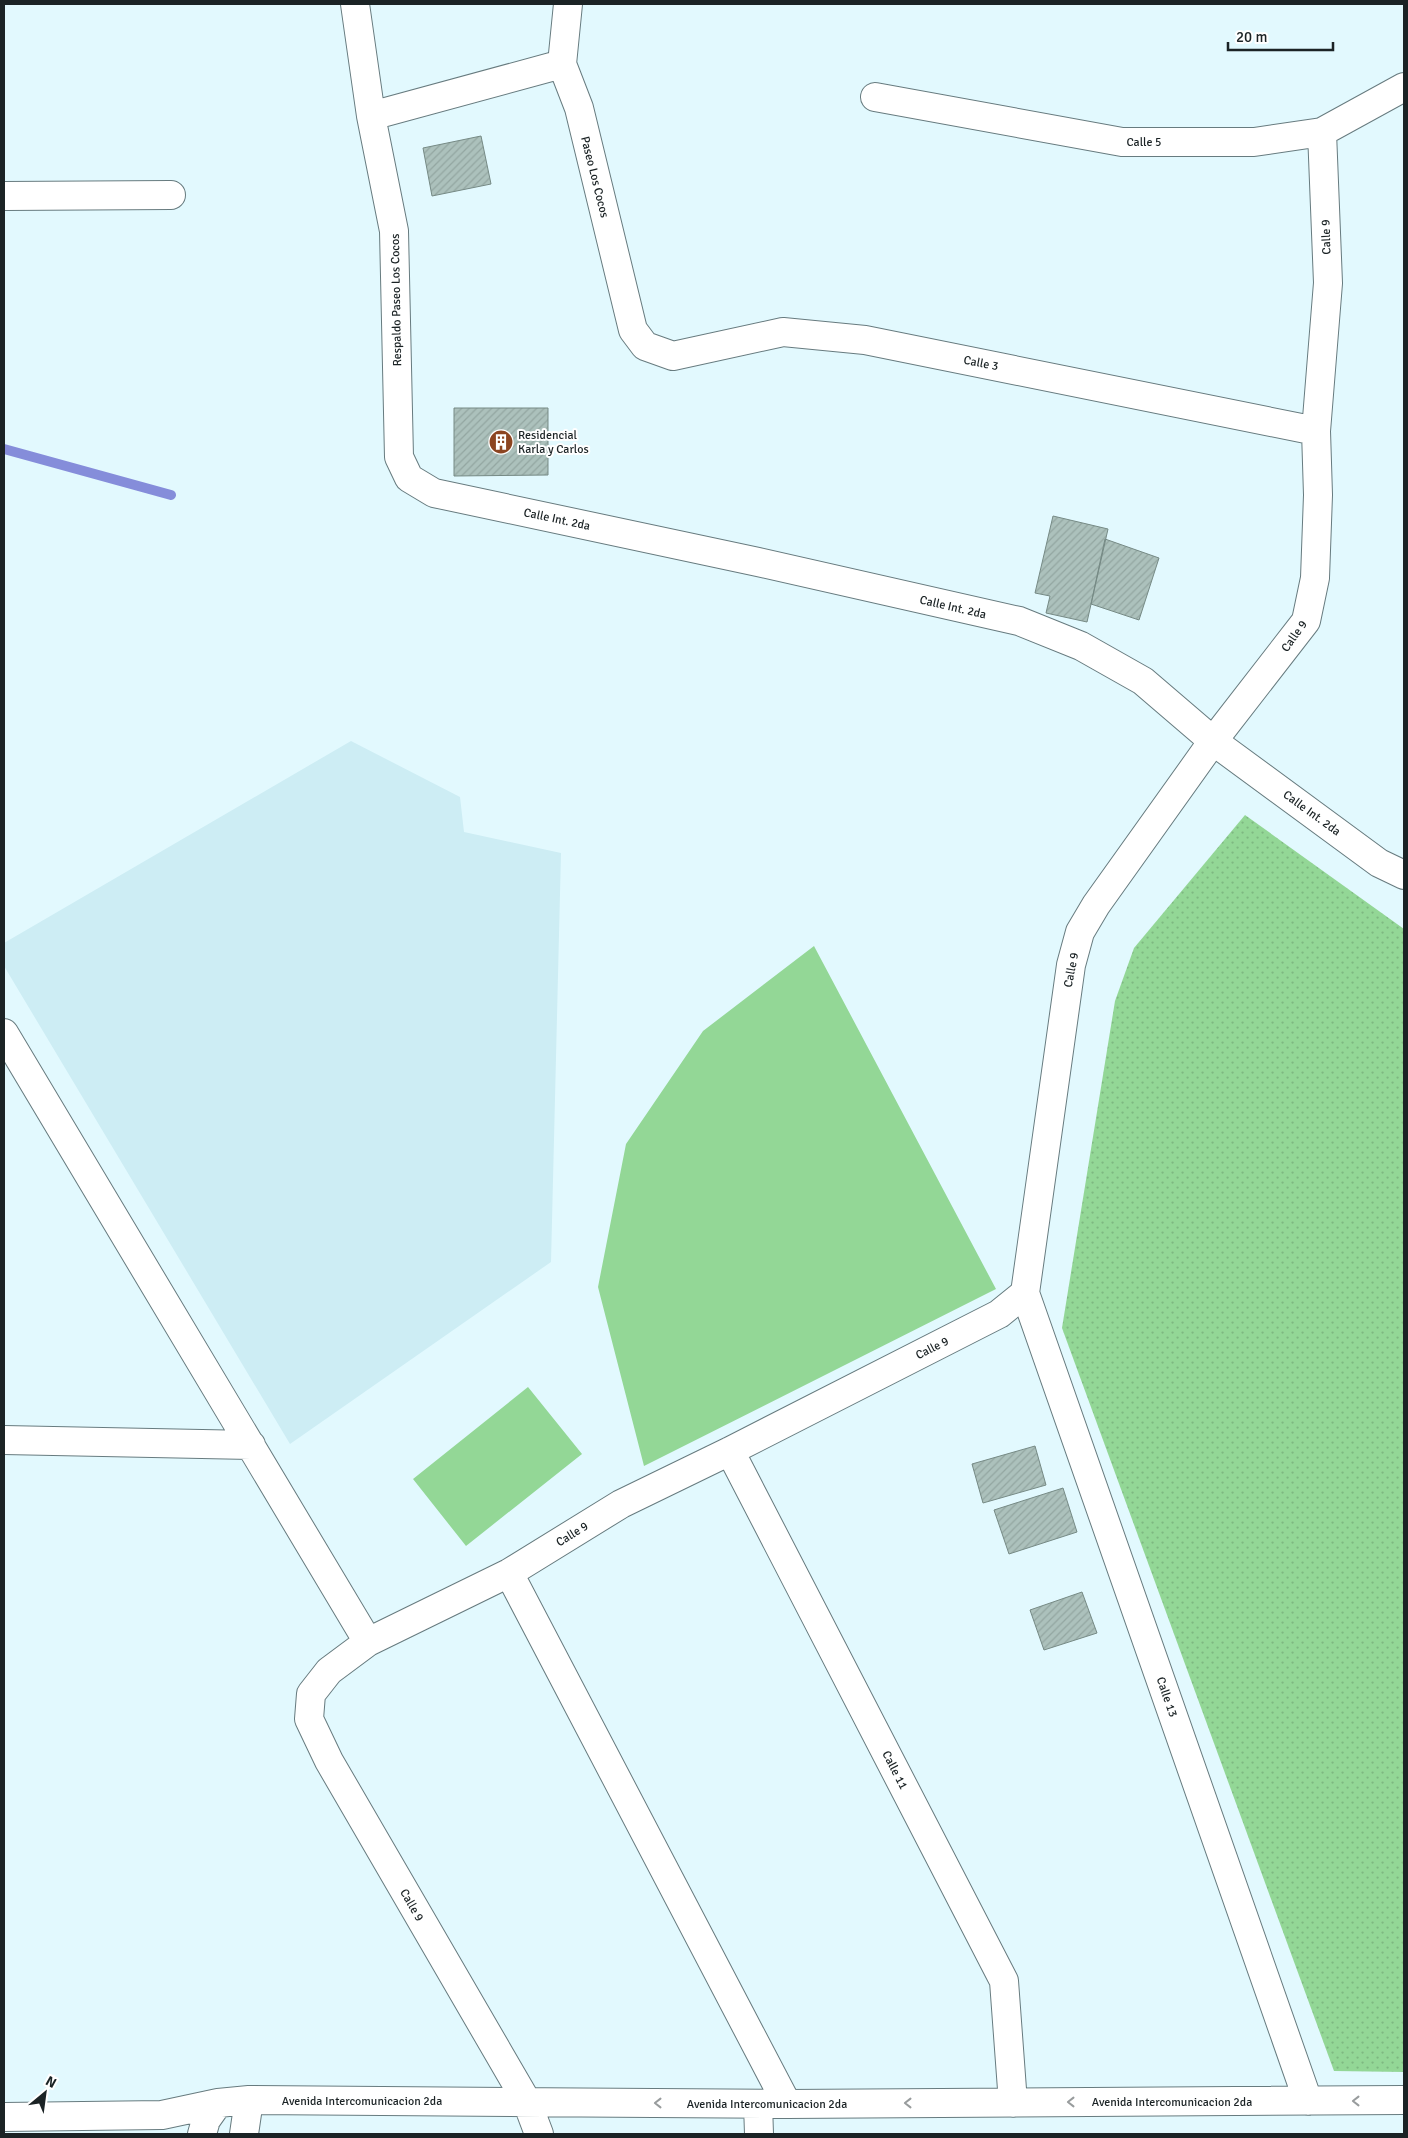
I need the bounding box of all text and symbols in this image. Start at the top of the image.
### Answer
scale bar [1228,20,1333,52]
text: 20 m [1236,28,1267,46]
street label: Paseo Los Cocos [577,135,612,219]
street label: Calle 5 [1126,135,1162,150]
street label: Calle 9 [1318,219,1335,255]
street label: Respaldo Paseo Los Cocos [388,233,405,366]
street label: Calle 3 [962,353,1000,374]
place label: Residencial Karla y Carlos [518,428,589,457]
building icon: Residencial Karla y Carlos [488,429,514,455]
street label: Calle Int. 2da [522,505,592,534]
street label: Calle Int. 2da [918,593,988,622]
street label: Calle 9 [1278,618,1311,655]
street label: Calle Int. 2da [1280,787,1343,839]
street label: Calle 9 [1061,951,1082,989]
street label: Calle 9 [913,1334,951,1363]
street label: Calle 9 [553,1519,591,1550]
street label: Calle 13 [1153,1675,1180,1719]
street label: Calle 11 [878,1748,911,1792]
street label: Calle 9 [396,1886,427,1924]
north arrow [20,2068,70,2118]
text: N [43,2072,59,2092]
street label: Avenida Intercomunicacion 2da [282,2094,442,2109]
street label: Avenida Intercomunicacion 2da [1092,2095,1252,2110]
one-way arrow [1351,2095,1359,2106]
street label: Avenida Intercomunicacion 2da [687,2097,847,2112]
one-way arrow [1066,2097,1074,2107]
one-way arrow [654,2098,662,2108]
one-way arrow [904,2098,912,2108]

